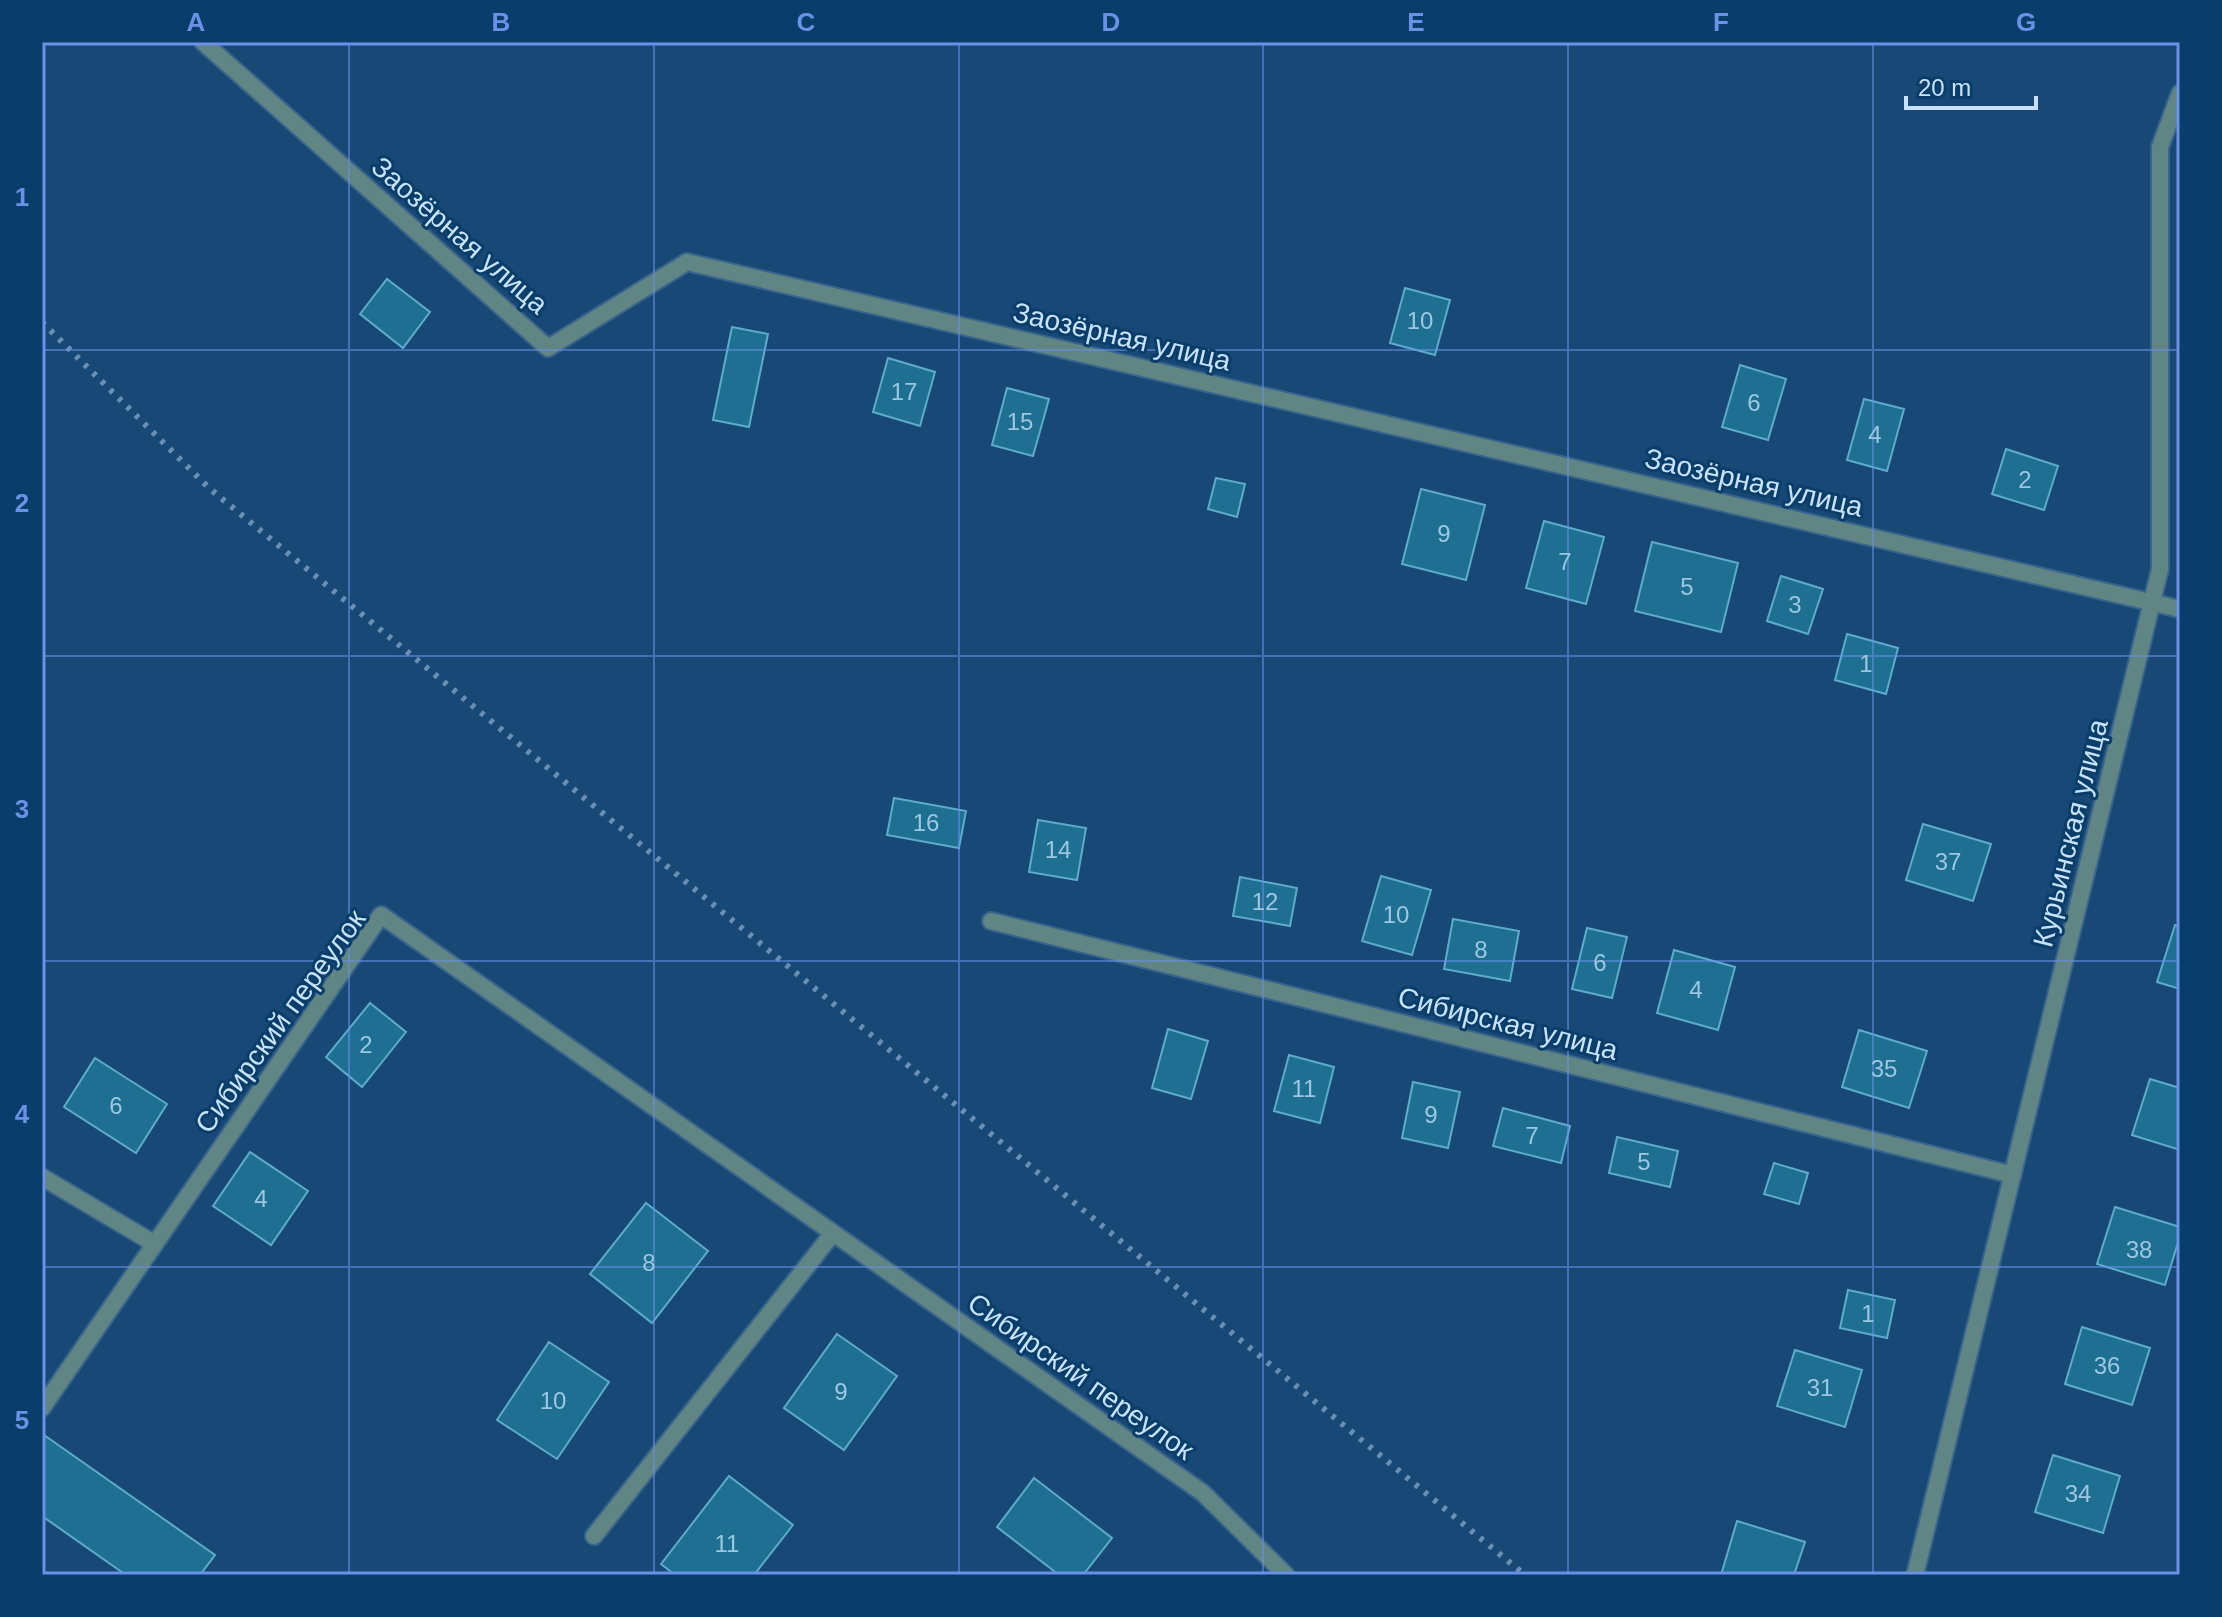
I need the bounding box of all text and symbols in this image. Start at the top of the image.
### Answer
text: A [187,7,206,37]
text: B [492,7,510,37]
text: C [797,7,816,37]
text: D [1102,7,1120,37]
text: E [1407,7,1425,37]
text: F [1713,7,1729,37]
text: G [2016,7,2036,37]
scale bar [1906,60,2036,110]
text: 20 m [1918,74,1971,101]
street label: Заозёрная улица [365,151,554,320]
text: 1 [15,182,29,212]
street label: Заозёрная улица [1010,296,1234,377]
house number: 10 [1407,307,1433,334]
house number: 17 [891,378,917,405]
house number: 6 [1747,389,1761,416]
house number: 15 [1007,408,1033,435]
house number: 4 [1868,421,1882,448]
street label: Заозёрная улица [1642,442,1866,523]
house number: 2 [2018,466,2032,493]
text: 2 [15,488,29,518]
house number: 9 [1437,520,1451,547]
house number: 7 [1558,548,1572,575]
house number: 5 [1680,573,1694,600]
house number: 3 [1788,591,1802,618]
house number: 1 [1859,650,1873,677]
street label: Курьинская улица [2027,716,2114,950]
text: 3 [15,794,29,824]
house number: 16 [913,809,939,836]
house number: 14 [1045,836,1071,863]
house number: 37 [1935,848,1961,875]
house number: 12 [1252,888,1278,915]
house number: 10 [1383,901,1409,928]
street label: Сибирский переулок [189,903,372,1139]
house number: 8 [1474,936,1488,963]
house number: 6 [1593,949,1607,976]
house number: 4 [1689,976,1703,1003]
street label: Сибирская улица [1395,981,1621,1066]
house number: 2 [359,1031,373,1058]
house number: 35 [1871,1055,1897,1082]
house number: 11 [1292,1075,1316,1102]
house number: 6 [109,1092,123,1119]
text: 4 [15,1099,30,1129]
house number: 9 [1424,1101,1438,1128]
house number: 7 [1525,1122,1539,1149]
house number: 5 [1637,1148,1651,1175]
house number: 4 [254,1185,268,1212]
house number: 38 [2126,1236,2152,1263]
house number: 8 [642,1249,656,1276]
street label: Сибирский переулок [962,1287,1200,1466]
house number: 1 [1861,1300,1875,1327]
house number: 36 [2094,1352,2120,1379]
house number: 31 [1807,1374,1833,1401]
house number: 9 [834,1378,848,1405]
house number: 10 [540,1387,566,1414]
text: 5 [15,1405,29,1435]
house number: 34 [2065,1480,2091,1507]
house number: 11 [715,1530,739,1557]

